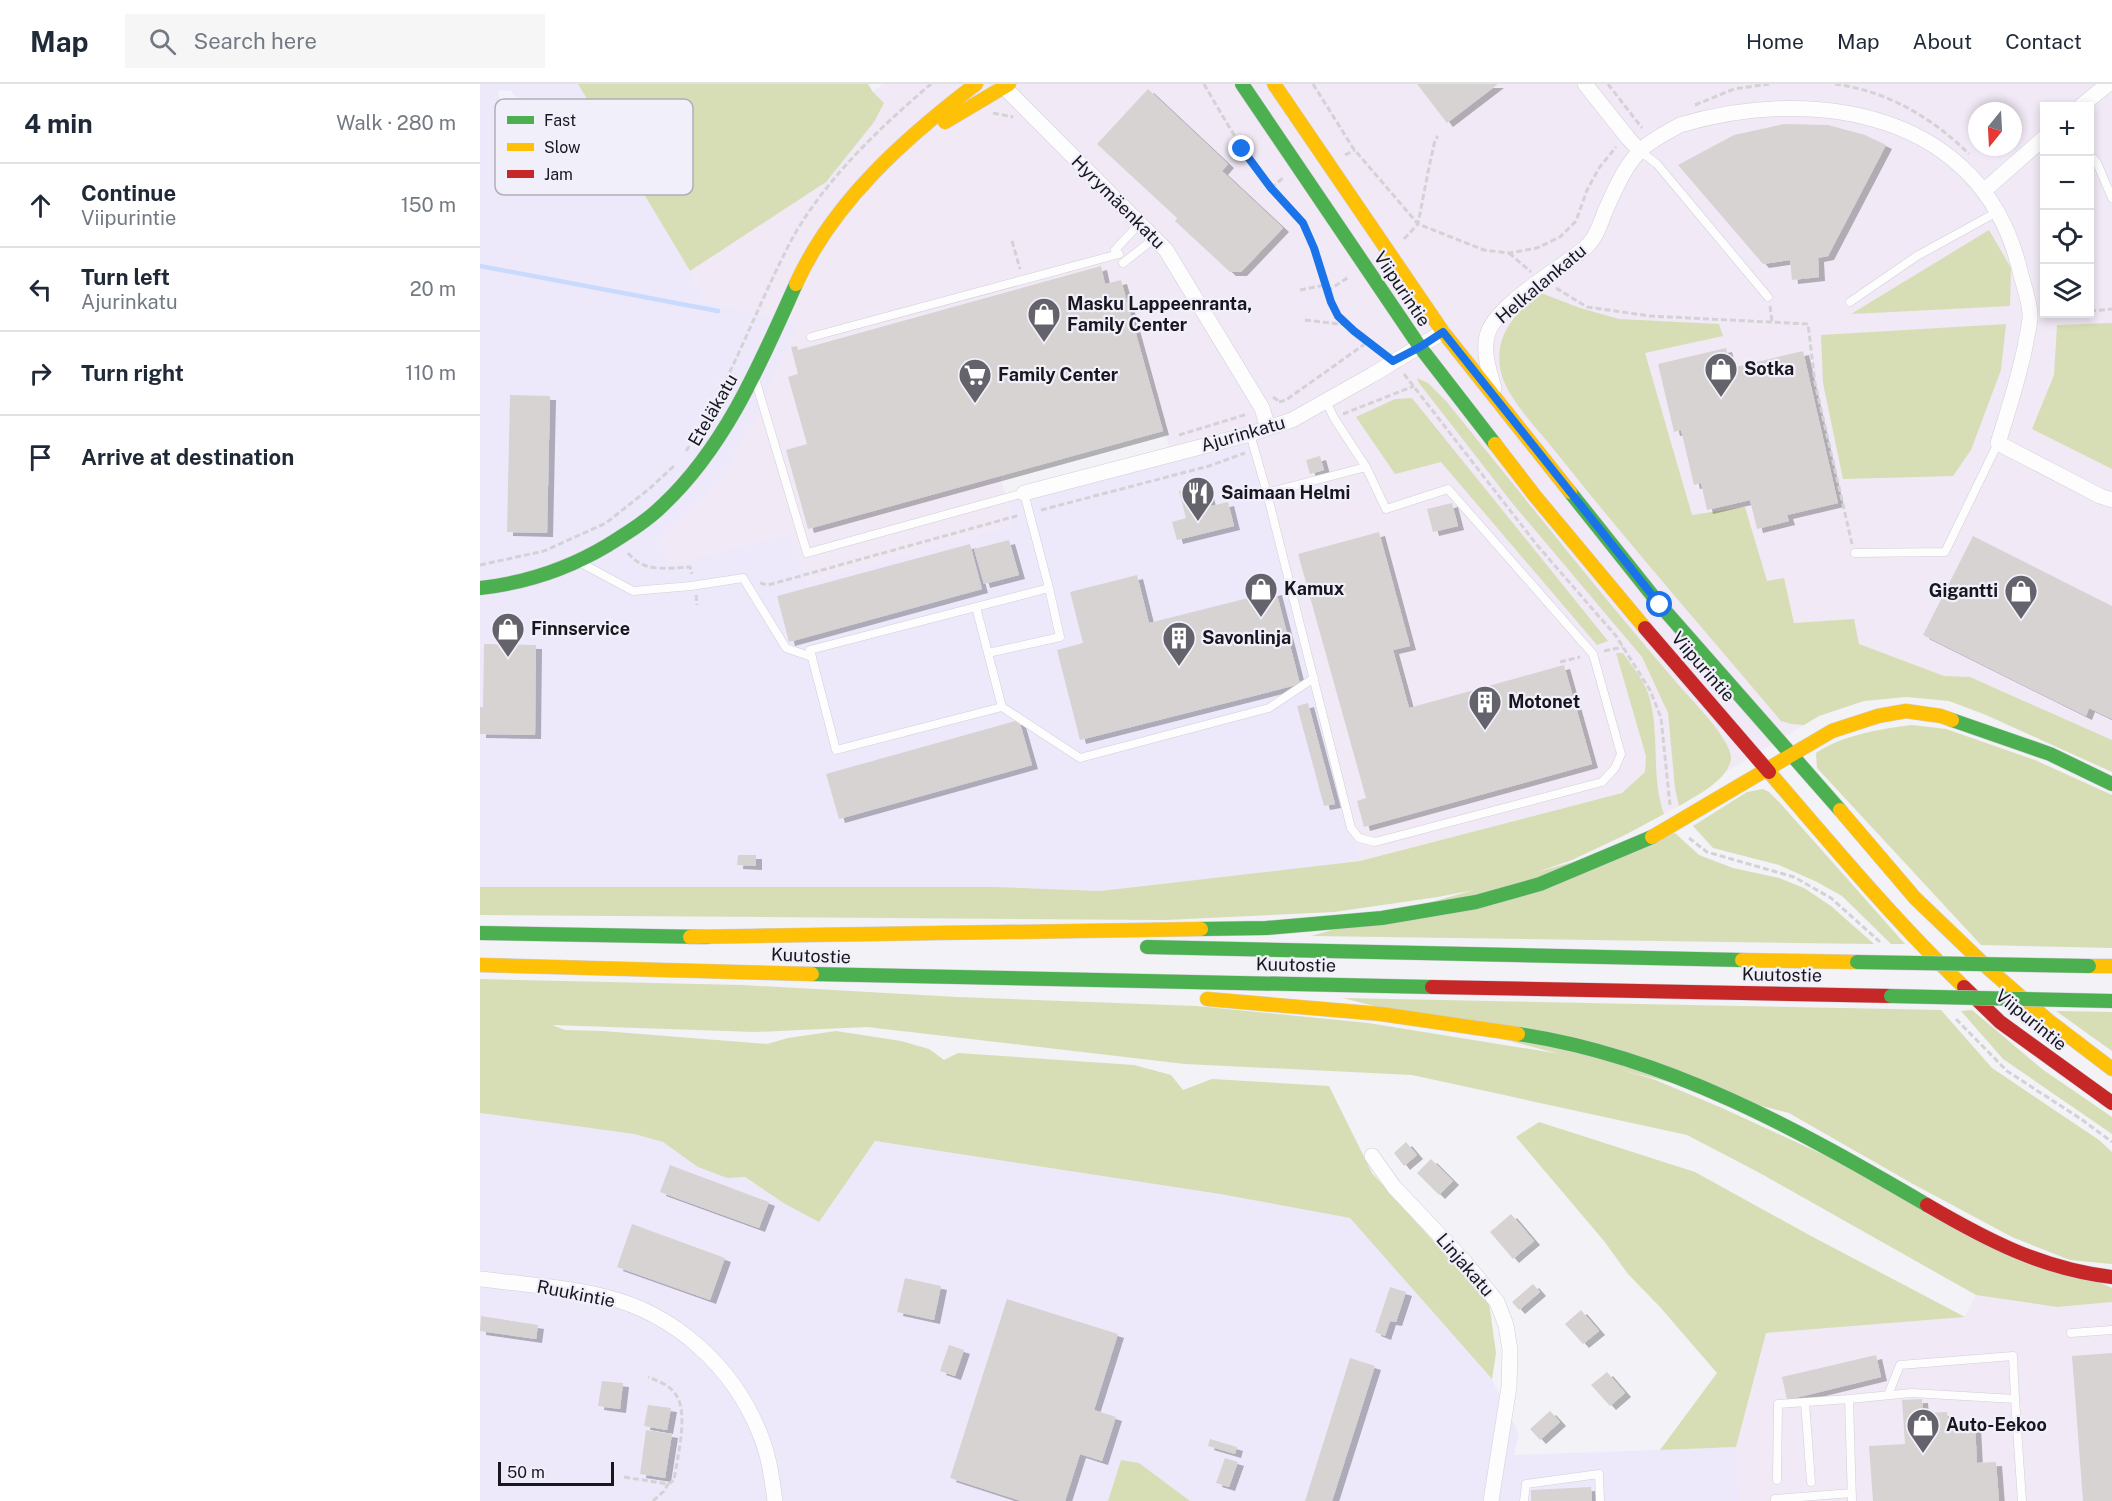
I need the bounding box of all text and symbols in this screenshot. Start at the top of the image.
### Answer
search box [125,14,545,68]
text: Map [30,25,89,58]
icon: search [146,25,179,58]
text: Search here [194,28,317,54]
text: Home [1746,29,1804,54]
text: Map [1837,29,1880,54]
text: About [1913,29,1972,54]
text: Contact [2005,29,2082,54]
legend [495,99,693,195]
north arrow [1968,102,2022,156]
map controls [2040,102,2094,318]
button: + [2040,102,2094,156]
text: 4 min [24,108,93,139]
text: Walk · 280 m [336,111,456,135]
text: Fast [544,111,576,130]
route end [1228,135,1254,161]
text: Slow [544,138,581,157]
street label: Hyrymäenkatu [1067,151,1169,253]
button: − [2040,156,2094,210]
text: Jam [544,165,573,184]
text: Continue [81,180,176,206]
icon: ahead [24,189,57,222]
text: 150 m [401,193,456,217]
text: Viipurintie [81,206,176,230]
button: locate [2040,210,2094,264]
street label: Helkalankatu [1491,240,1590,328]
street label: Viipurintie [1370,247,1435,330]
text: Turn left [81,264,170,290]
button: layers [2040,264,2094,318]
icon: left [24,273,57,306]
text: 20 m [410,277,456,301]
text: Ajurinkatu [81,290,178,314]
place label: Masku Lappeenranta, Family Center [1067,293,1252,335]
shop icon: Masku Lappeenranta, Family Center [1026,296,1062,343]
shop icon: Sotka [1703,351,1739,398]
icon: right [24,357,57,390]
supermarket icon: Family Center [957,357,993,404]
place label: Sotka [1744,358,1794,379]
text: Turn right [81,360,184,386]
text: 110 m [405,361,456,385]
place label: Family Center [998,364,1119,385]
street label: Eteläkatu [684,370,742,450]
street label: Ajurinkatu [1198,411,1288,456]
icon: arrive [24,441,57,474]
text: Arrive at destination [81,444,294,470]
restaurant icon: Saimaan Helmi [1180,475,1216,522]
place label: Saimaan Helmi [1221,482,1350,503]
shop icon: Kamux [1243,571,1279,618]
shop icon: Gigantti [2003,573,2039,620]
place label: Kamux [1284,578,1345,599]
place label: Gigantti [1929,580,1998,601]
route start [1646,591,1672,617]
shop icon: Finnservice [490,611,526,658]
place label: Finnservice [531,618,630,639]
building icon: Savonlinja [1161,620,1197,667]
place label: Savonlinja [1202,627,1291,648]
street label: Viipurintie [1667,627,1739,706]
building icon: Motonet [1467,684,1503,731]
place label: Motonet [1508,691,1580,712]
street label: Kuutostie [771,944,851,967]
street label: Kuutostie [1256,953,1336,976]
street label: Kuutostie [1742,963,1822,986]
street label: Viipurintie [1991,984,2071,1055]
street label: Linjakatu [1432,1229,1499,1301]
street label: Ruukintie [535,1276,617,1311]
shop icon: Auto-Eekoo [1905,1407,1941,1454]
place label: Auto-Eekoo [1946,1414,2047,1435]
scale bar [498,1459,614,1486]
text: 50 m [507,1463,545,1482]

